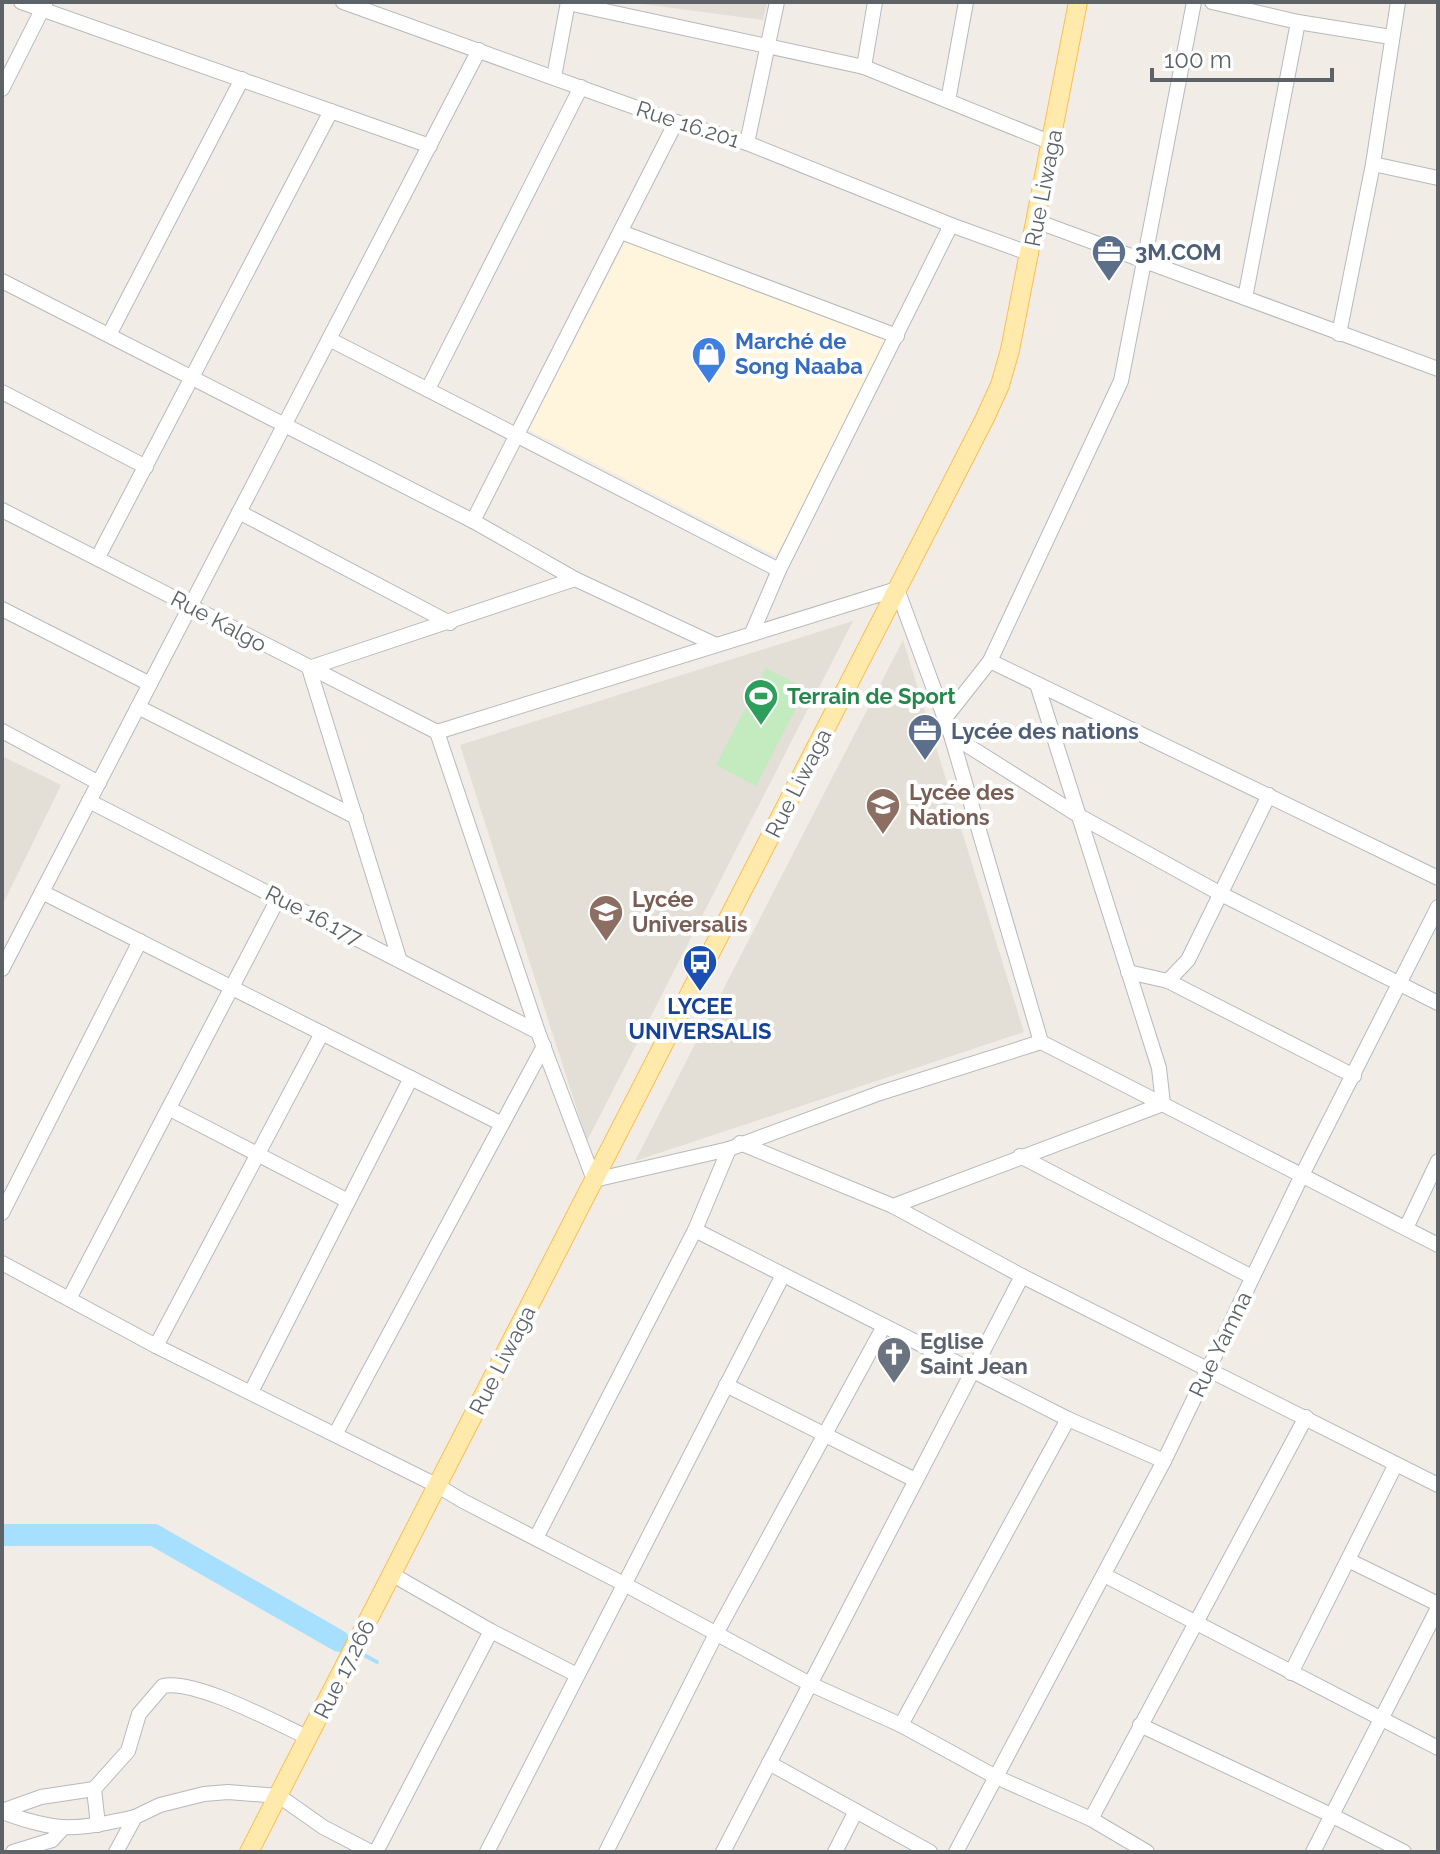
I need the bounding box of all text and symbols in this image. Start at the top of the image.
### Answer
scale bar [1152,32,1332,82]
text: 100 m [1164,45,1232,74]
street label: Rue 16.201 [633,95,743,153]
street label: Rue Liwaga [1019,127,1067,249]
office icon: 3M.COM [1090,233,1128,283]
place label: 3M.COM [1135,239,1222,265]
place label: Marché de Song Naaba [735,328,863,379]
shop icon: Marché de Song Naaba [690,335,728,385]
street label: Rue Kalgo [167,585,271,657]
sports icon: Terrain de Sport [742,677,780,727]
place label: Terrain de Sport [787,683,956,709]
office icon: Lycée des nations [906,712,944,762]
place label: Lycée des nations [951,718,1139,744]
street label: Rue Liwaga [759,724,837,842]
place label: Lycée des Nations [909,779,1014,830]
school or university icon: Lycée des Nations [864,786,902,836]
street label: Rue 16.177 [261,879,367,951]
place label: Lycée Universalis [632,886,748,937]
school or university icon: Lycée Universalis [587,893,625,943]
bus stop icon: LYCEE UNIVERSALIS [681,943,719,993]
place label: LYCEE UNIVERSALIS [629,993,771,1044]
street label: Rue Yamna [1183,1287,1257,1401]
street label: Rue Liwaga [463,1301,541,1419]
place label: Eglise Saint Jean [920,1328,1028,1379]
church icon: Eglise Saint Jean [875,1335,913,1385]
street label: Rue 17.266 [308,1615,380,1723]

